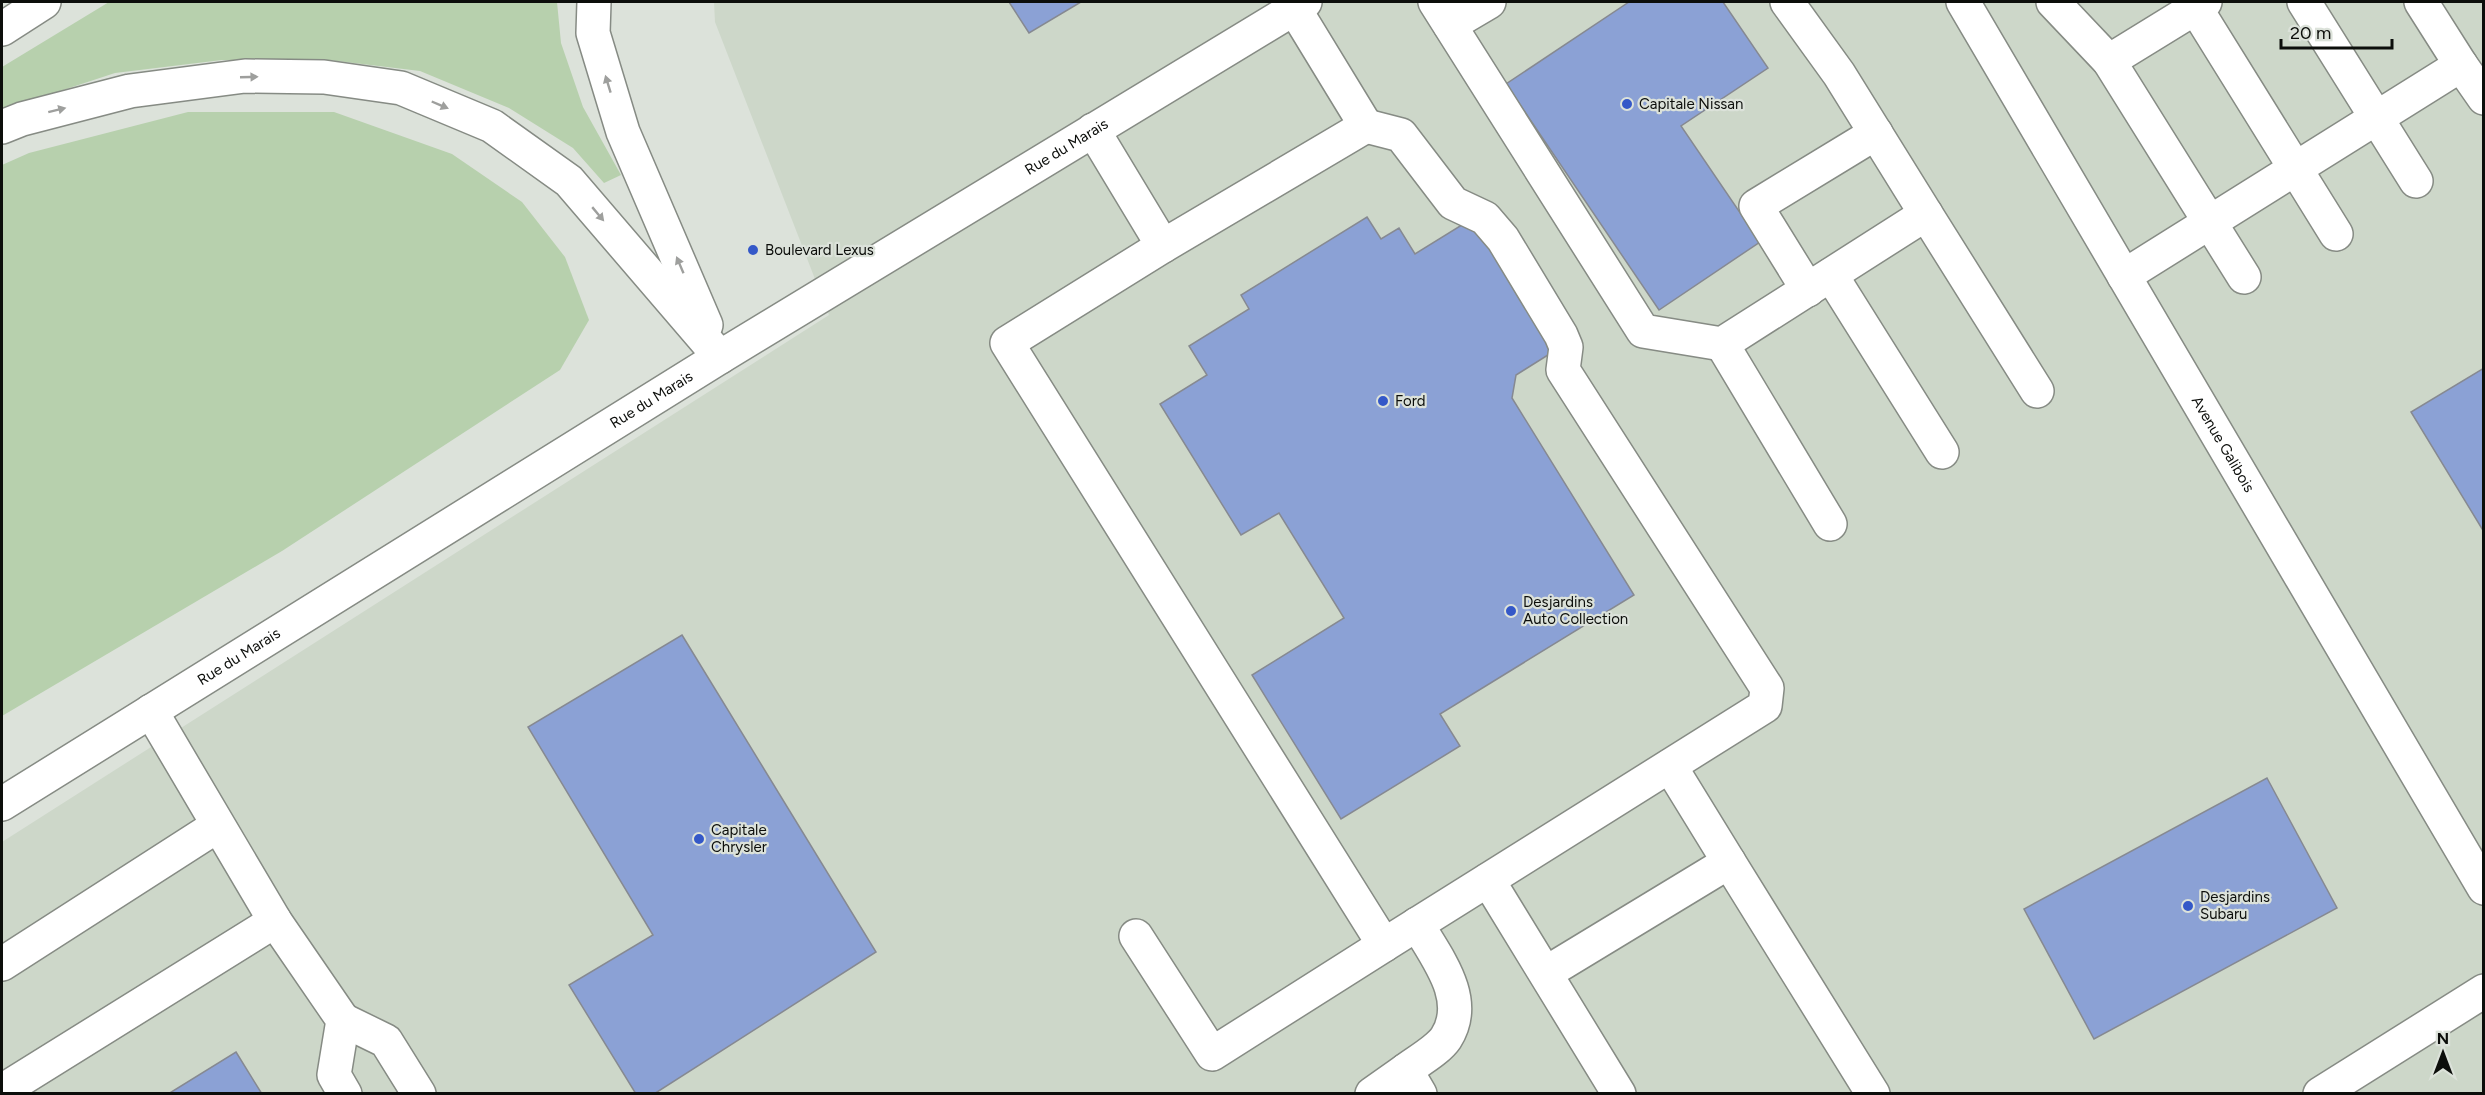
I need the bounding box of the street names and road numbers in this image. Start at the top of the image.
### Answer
street label: Rue du Marais [1022,115,1111,179]
street label: Rue du Marais [607,367,696,432]
street label: Avenue Galibois [2188,393,2258,495]
street label: Rue du Marais [194,624,284,689]

